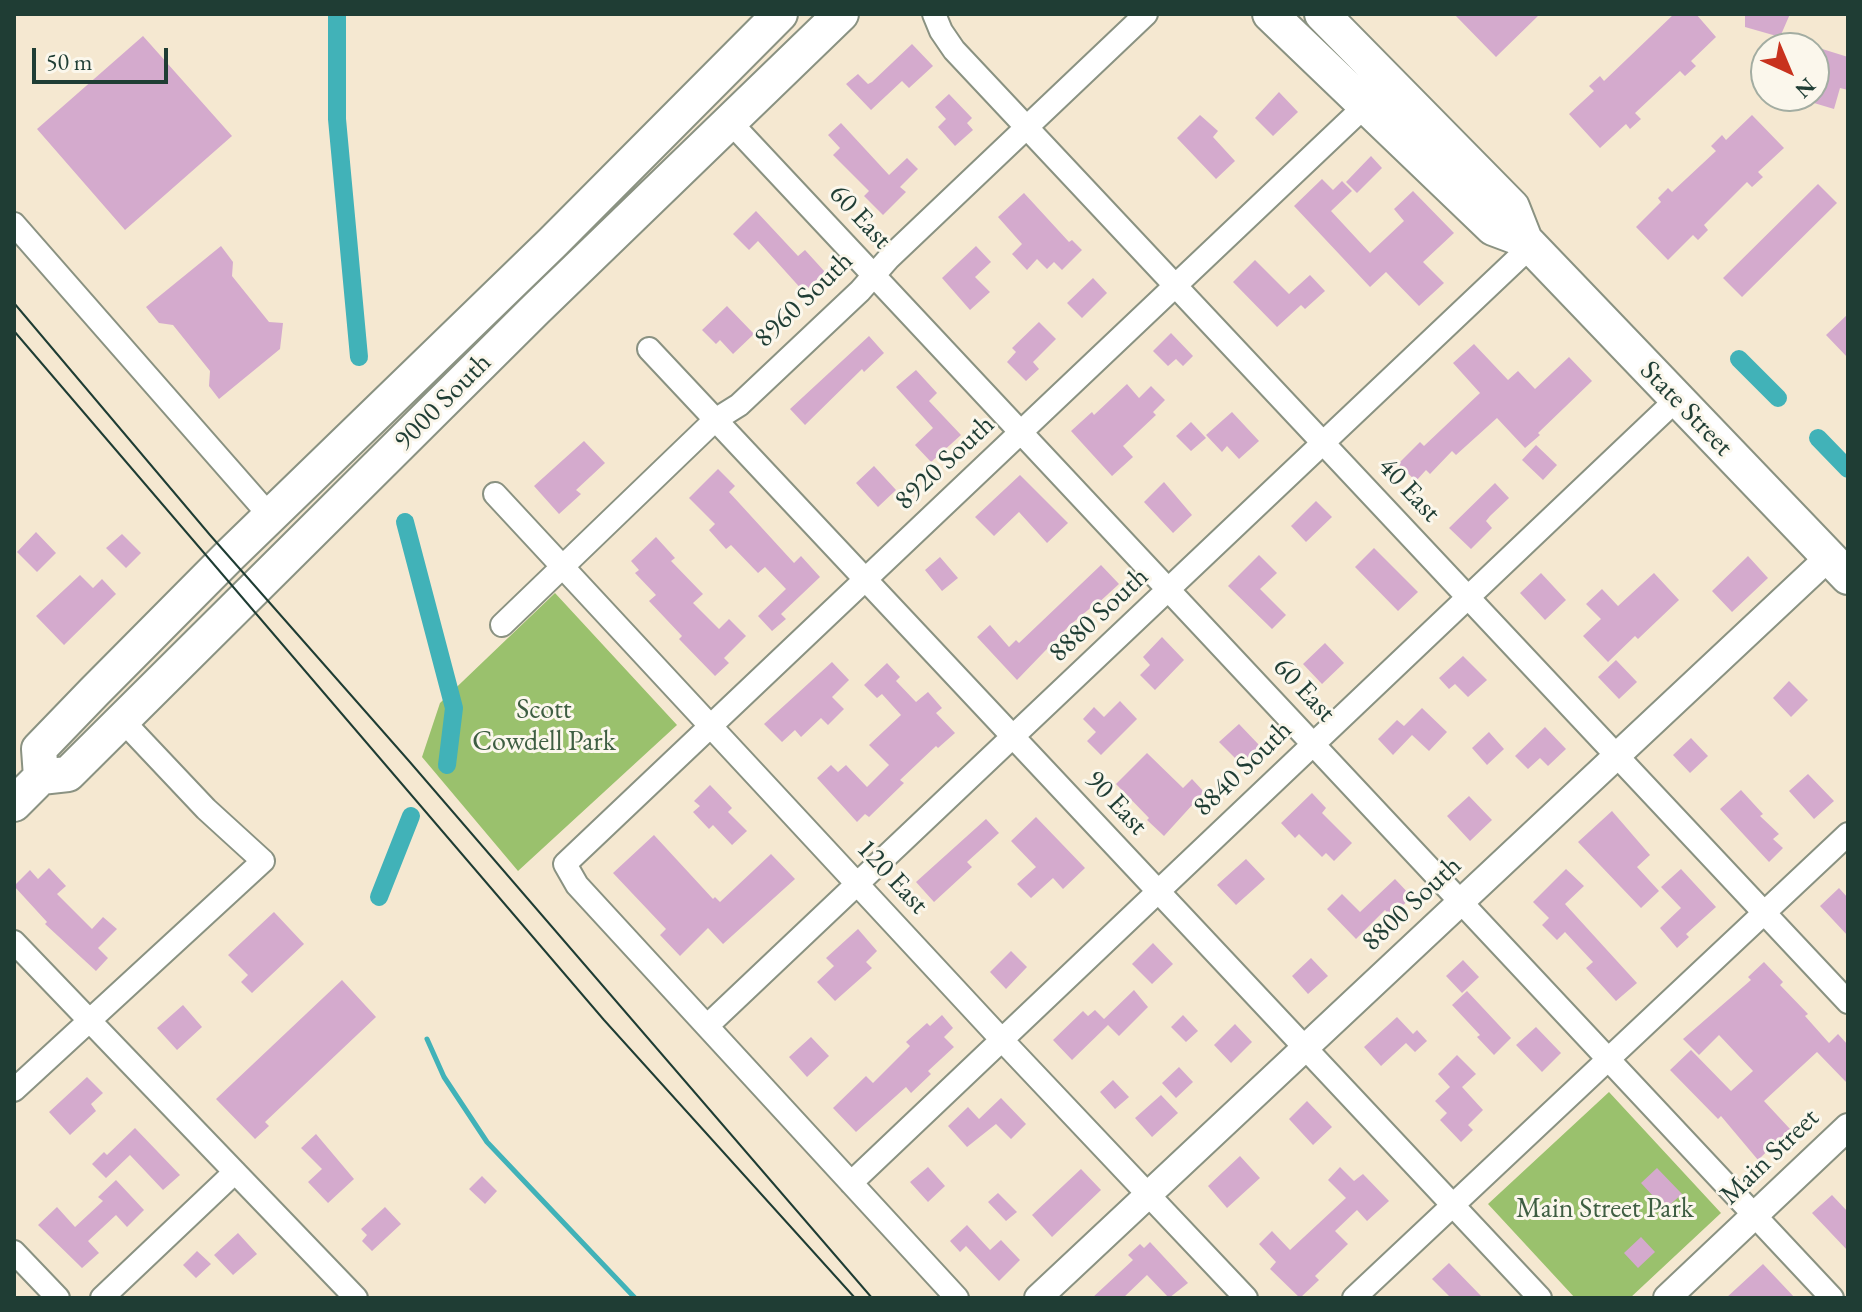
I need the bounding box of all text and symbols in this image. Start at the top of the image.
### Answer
scale bar [36,32,172,82]
north arrow [1750,32,1830,112]
text: 50 m [46,46,93,77]
text: N [1789,72,1822,105]
street label: 60 East [822,178,898,256]
street label: 8960 South [748,245,860,355]
street label: 9000 South [387,346,499,458]
street label: State Street [1632,354,1740,464]
street label: 8920 South [888,408,1002,518]
street label: 40 East [1371,451,1447,529]
street label: 8880 South [1042,560,1156,670]
street label: 60 East [1266,651,1342,729]
park label: Scott Cowdell Park [472,693,616,759]
street label: 8840 South [1187,714,1299,824]
street label: 90 East [1078,764,1154,842]
street label: 120 East [849,833,935,921]
street label: 8800 South [1355,849,1469,959]
street label: Main Street [1714,1102,1826,1212]
park label: Main Street Park [1516,1192,1694,1226]

